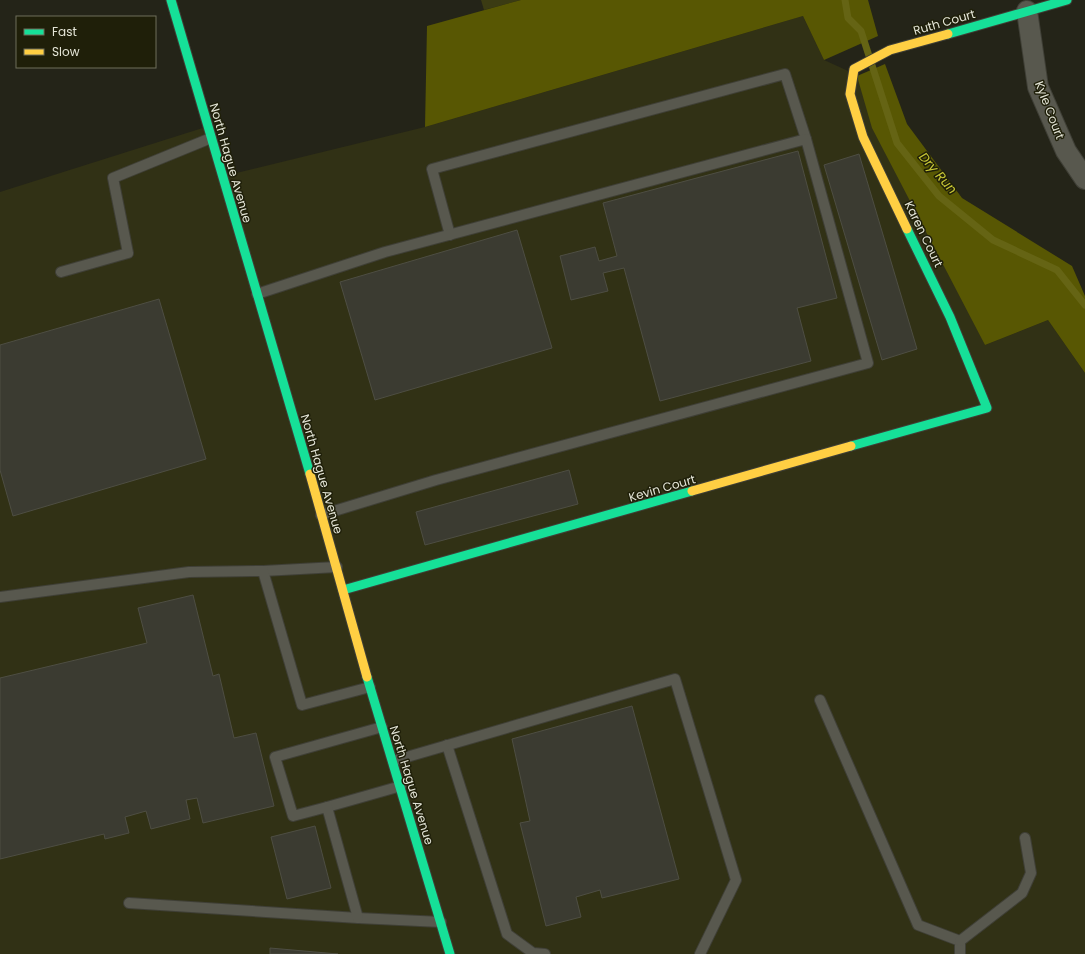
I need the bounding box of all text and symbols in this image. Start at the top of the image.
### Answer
street label: Ruth Court [911,5,977,39]
legend [16,16,156,68]
text: Fast [52,23,77,40]
text: Slow [52,43,80,60]
street label: Kyle Court [1031,78,1069,142]
street label: North Hague Avenue [206,101,256,225]
water label: Dry Run [915,148,961,198]
street label: Karen Court [901,198,947,270]
street label: North Hague Avenue [297,412,347,536]
street label: Kevin Court [627,470,697,506]
street label: North Hague Avenue [386,723,438,847]

